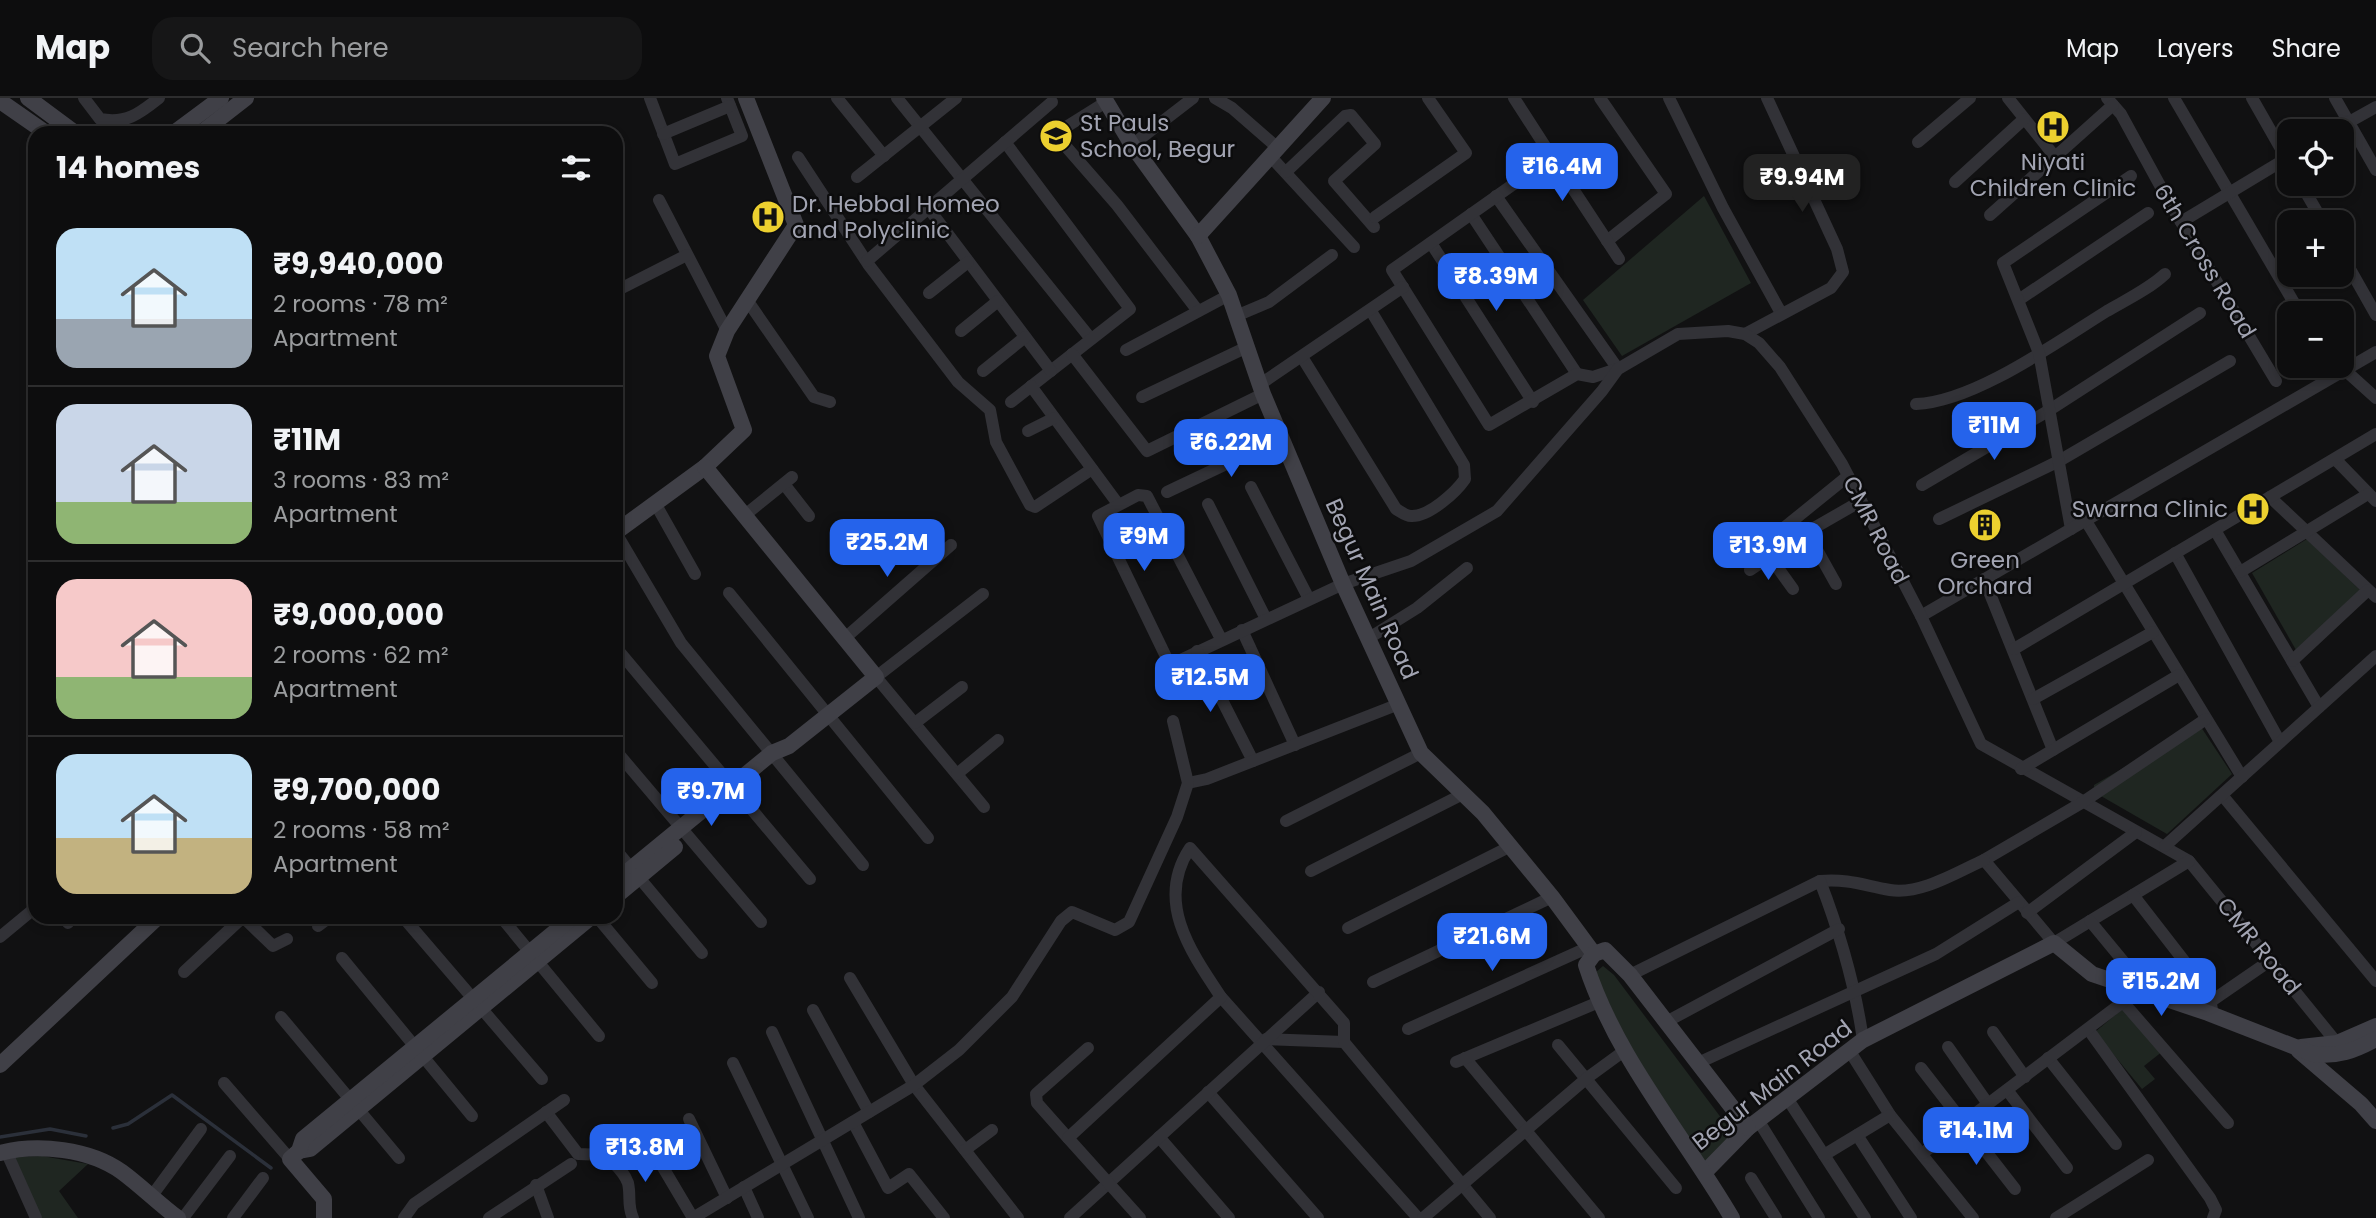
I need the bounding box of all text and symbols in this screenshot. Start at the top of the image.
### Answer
search box [152,17,642,80]
text: Map [35,24,110,71]
icon: search [176,29,214,67]
text: Search here [232,30,389,66]
text: Map [2066,32,2119,65]
text: Layers [2157,32,2233,65]
text: Share [2271,32,2341,65]
place label: St Pauls School, Begur [1080,107,1235,165]
hospital icon: Niyati Children Clinic [2034,108,2072,146]
school or university icon: St Pauls School, Begur [1037,117,1075,155]
map controls [2277,119,2354,378]
button: locate [2277,119,2354,196]
pin: ₹16.4M [1505,144,1619,203]
text: 14 homes [56,146,200,189]
place label: Niyati Children Clinic [1970,146,2136,204]
icon: filters [557,149,595,187]
text: ₹16.4M [1522,150,1602,182]
pin: ₹9.94M [1745,155,1859,214]
text: ₹9.94M [1759,161,1845,193]
street label: 6th Cross Road [2146,178,2264,344]
place label: Dr. Hebbal Homeo and Polyclinic [792,188,1000,246]
hospital icon: Dr. Hebbal Homeo and Polyclinic [749,198,787,236]
button: + [2277,210,2354,287]
text: ₹9,940,000 [273,242,444,285]
pin: ₹8.39M [1439,254,1553,313]
icon: home [112,256,196,340]
text: ₹8.39M [1454,260,1538,292]
text: 2 rooms · 78 m² [273,288,448,320]
button: − [2277,301,2354,378]
text: Apartment [273,322,398,354]
pin: ₹11M [1953,402,2035,462]
text: ₹11M [1968,409,2020,441]
text: ₹11M [273,418,341,461]
pin: ₹6.22M [1174,420,1288,479]
text: ₹6.22M [1190,426,1272,458]
icon: home [112,432,196,516]
text: 3 rooms · 83 m² [273,464,449,496]
street label: CMR Road [1835,470,1917,590]
hospital icon: Swarna Clinic [2234,490,2272,528]
street label: Begur Main Road [1318,493,1426,685]
place label: Swarna Clinic [2072,493,2228,525]
text: Apartment [273,498,398,530]
building icon: Green Orchard [1966,506,2004,544]
pin: ₹9M [1110,514,1178,573]
pin: ₹25.2M [830,519,944,579]
text: ₹9M [1119,520,1169,552]
pin: ₹13.9M [1711,522,1825,582]
text: ₹25.2M [846,526,928,558]
text: ₹13.9M [1729,529,1807,561]
place label: Green Orchard [1937,544,2033,602]
text: ₹9,000,000 [273,593,444,636]
icon: home [112,607,196,691]
text: 2 rooms · 62 m² [273,639,449,671]
pin: ₹12.5M [1153,654,1267,714]
text: ₹12.5M [1171,661,1249,693]
text: Apartment [273,673,398,705]
text: ₹9,700,000 [273,768,440,811]
pin: ₹9.7M [662,768,760,828]
text: ₹9.7M [677,775,745,807]
icon: home [112,782,196,866]
text: 2 rooms · 58 m² [273,814,450,846]
text: Apartment [273,848,398,880]
street label: CMR Road [2210,890,2308,1002]
pin: ₹21.6M [1435,914,1549,973]
text: ₹21.6M [1453,920,1531,952]
pin: ₹15.2M [2104,958,2218,1018]
text: ₹15.2M [2122,965,2200,997]
street label: Begur Main Road [1685,1012,1859,1158]
pin: ₹14.1M [1919,1108,2033,1167]
text: ₹14.1M [1939,1114,2013,1146]
pin: ₹13.8M [588,1124,702,1184]
text: ₹13.8M [606,1131,684,1163]

